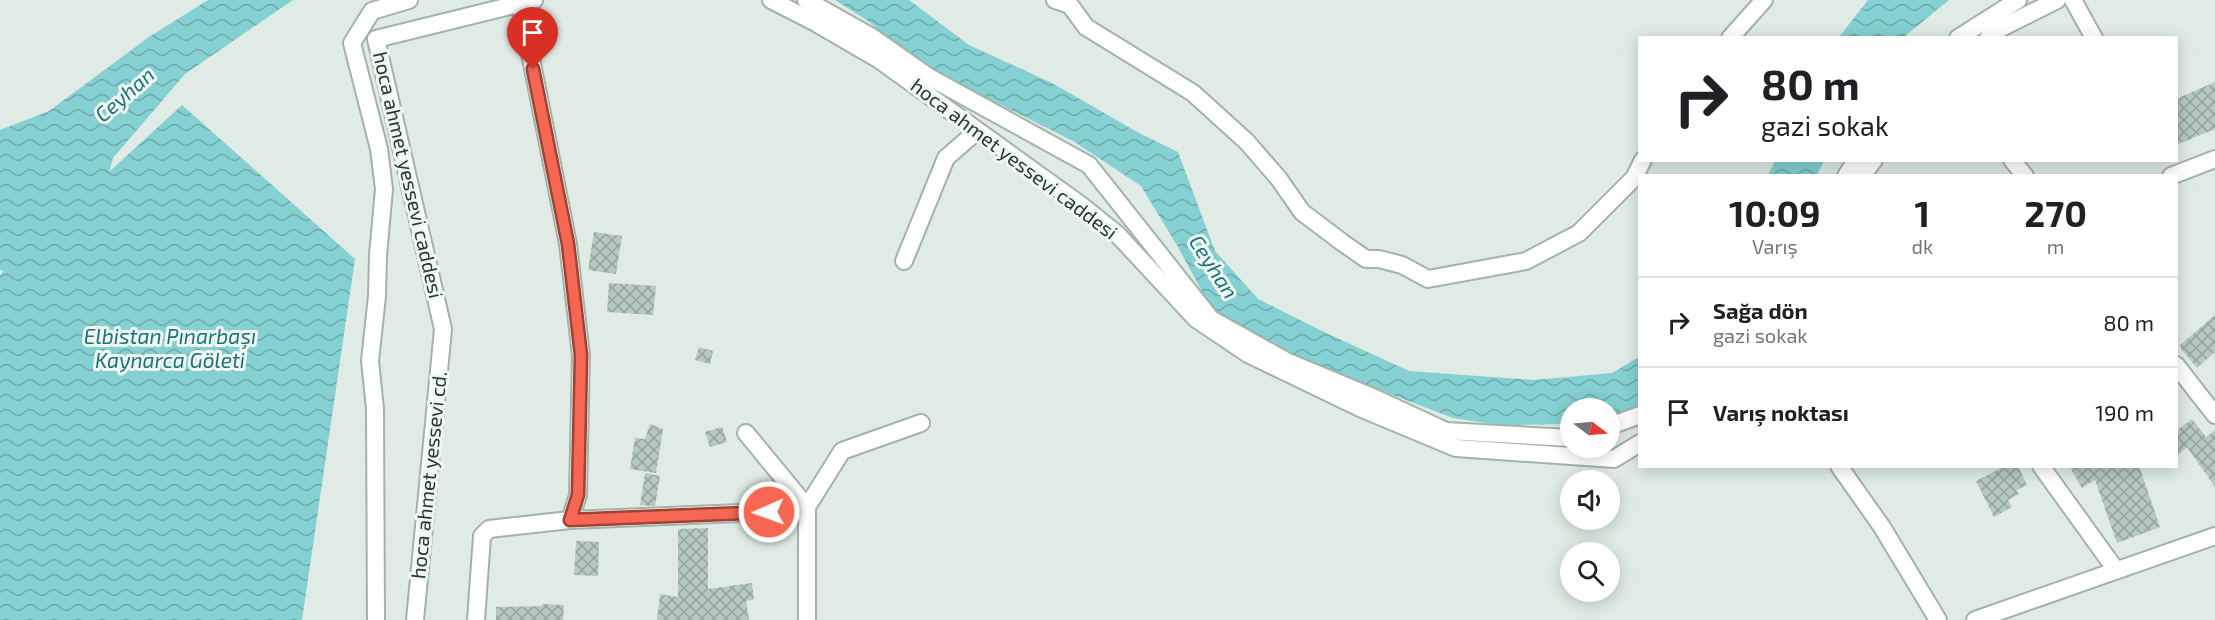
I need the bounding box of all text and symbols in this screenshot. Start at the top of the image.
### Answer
pin [507,7,558,69]
icon: arrive [516,16,549,49]
street label: hoca ahmet yessevi caddesi [369,49,449,300]
text: 80 m [1761,58,1860,108]
icon: right [1662,60,1740,138]
water label: Ceyhan [89,61,160,127]
street label: hoca ahmet yessevi caddesi [907,73,1123,244]
text: gazi sokak [1761,109,1889,141]
text: 10:09 [1729,191,1821,234]
text: 1 [1915,191,1930,234]
text: 270 [2024,191,2087,234]
water label: Ceyhan [1184,230,1244,303]
text: Varış [1752,234,1798,258]
text: dk [1912,234,1933,258]
text: m [2047,234,2064,258]
text: Sağa dön [1713,297,1808,323]
icon: right [1662,306,1695,339]
text: 80 m [2103,309,2154,335]
water label: Elbistan Pınarbaşı Kaynarca Göleti [84,323,256,373]
text: gazi sokak [1713,323,1808,347]
street label: hoca ahmet yessevi cd. [405,370,451,580]
icon: arrive [1662,396,1695,429]
north arrow [1560,398,1620,458]
map controls [1560,398,1620,602]
text: Varış noktası [1713,399,1849,425]
text: 190 m [2095,399,2154,425]
button: sound [1560,470,1620,530]
position arrow [737,480,801,544]
button: search [1560,542,1620,602]

